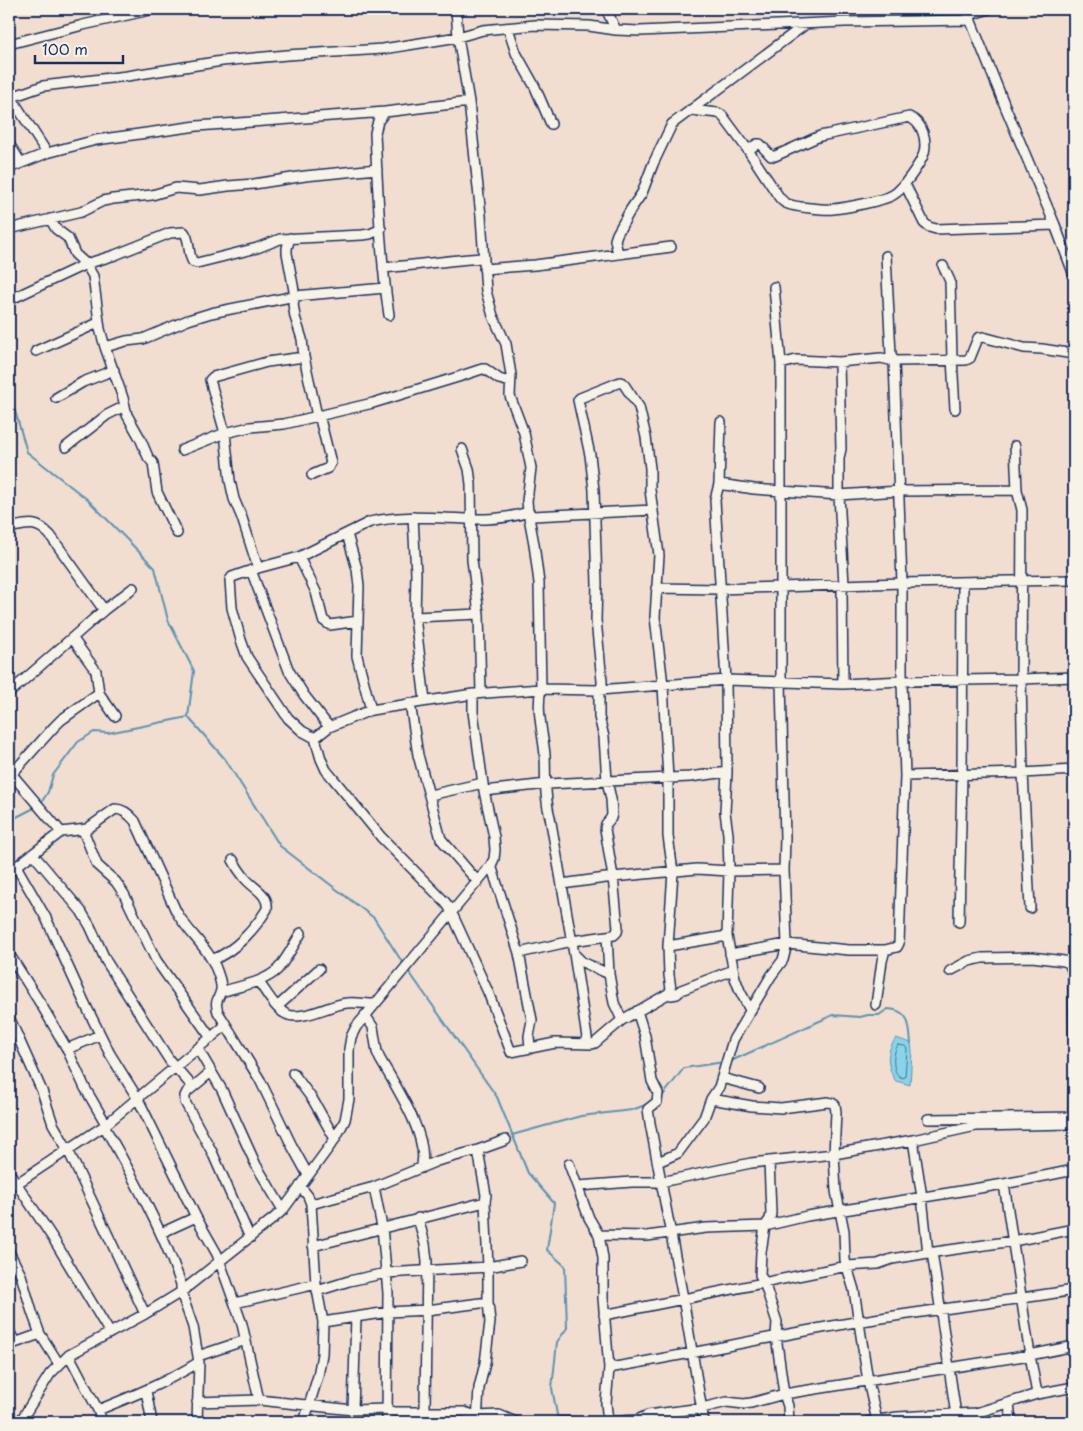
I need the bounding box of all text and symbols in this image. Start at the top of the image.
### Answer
scale bar [35,32,122,64]
text: 100 m [42,37,88,60]

